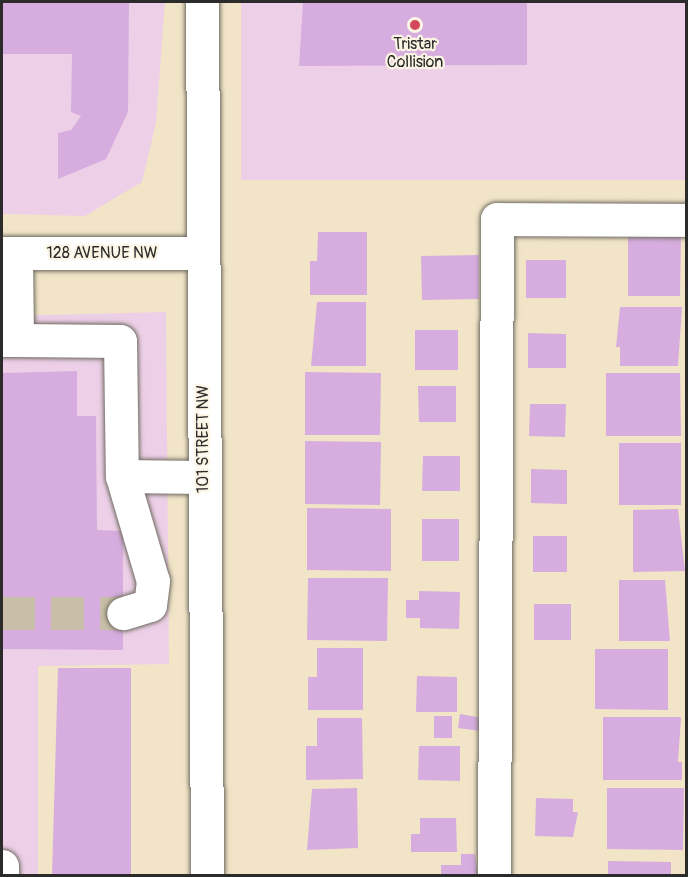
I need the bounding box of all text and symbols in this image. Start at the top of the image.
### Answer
marker: Tristar Collision [408,18,422,32]
place label: Tristar Collision [387,34,443,72]
street label: 128 AVENUE NW [47,243,157,263]
street label: 101 STREET NW [193,385,213,493]

